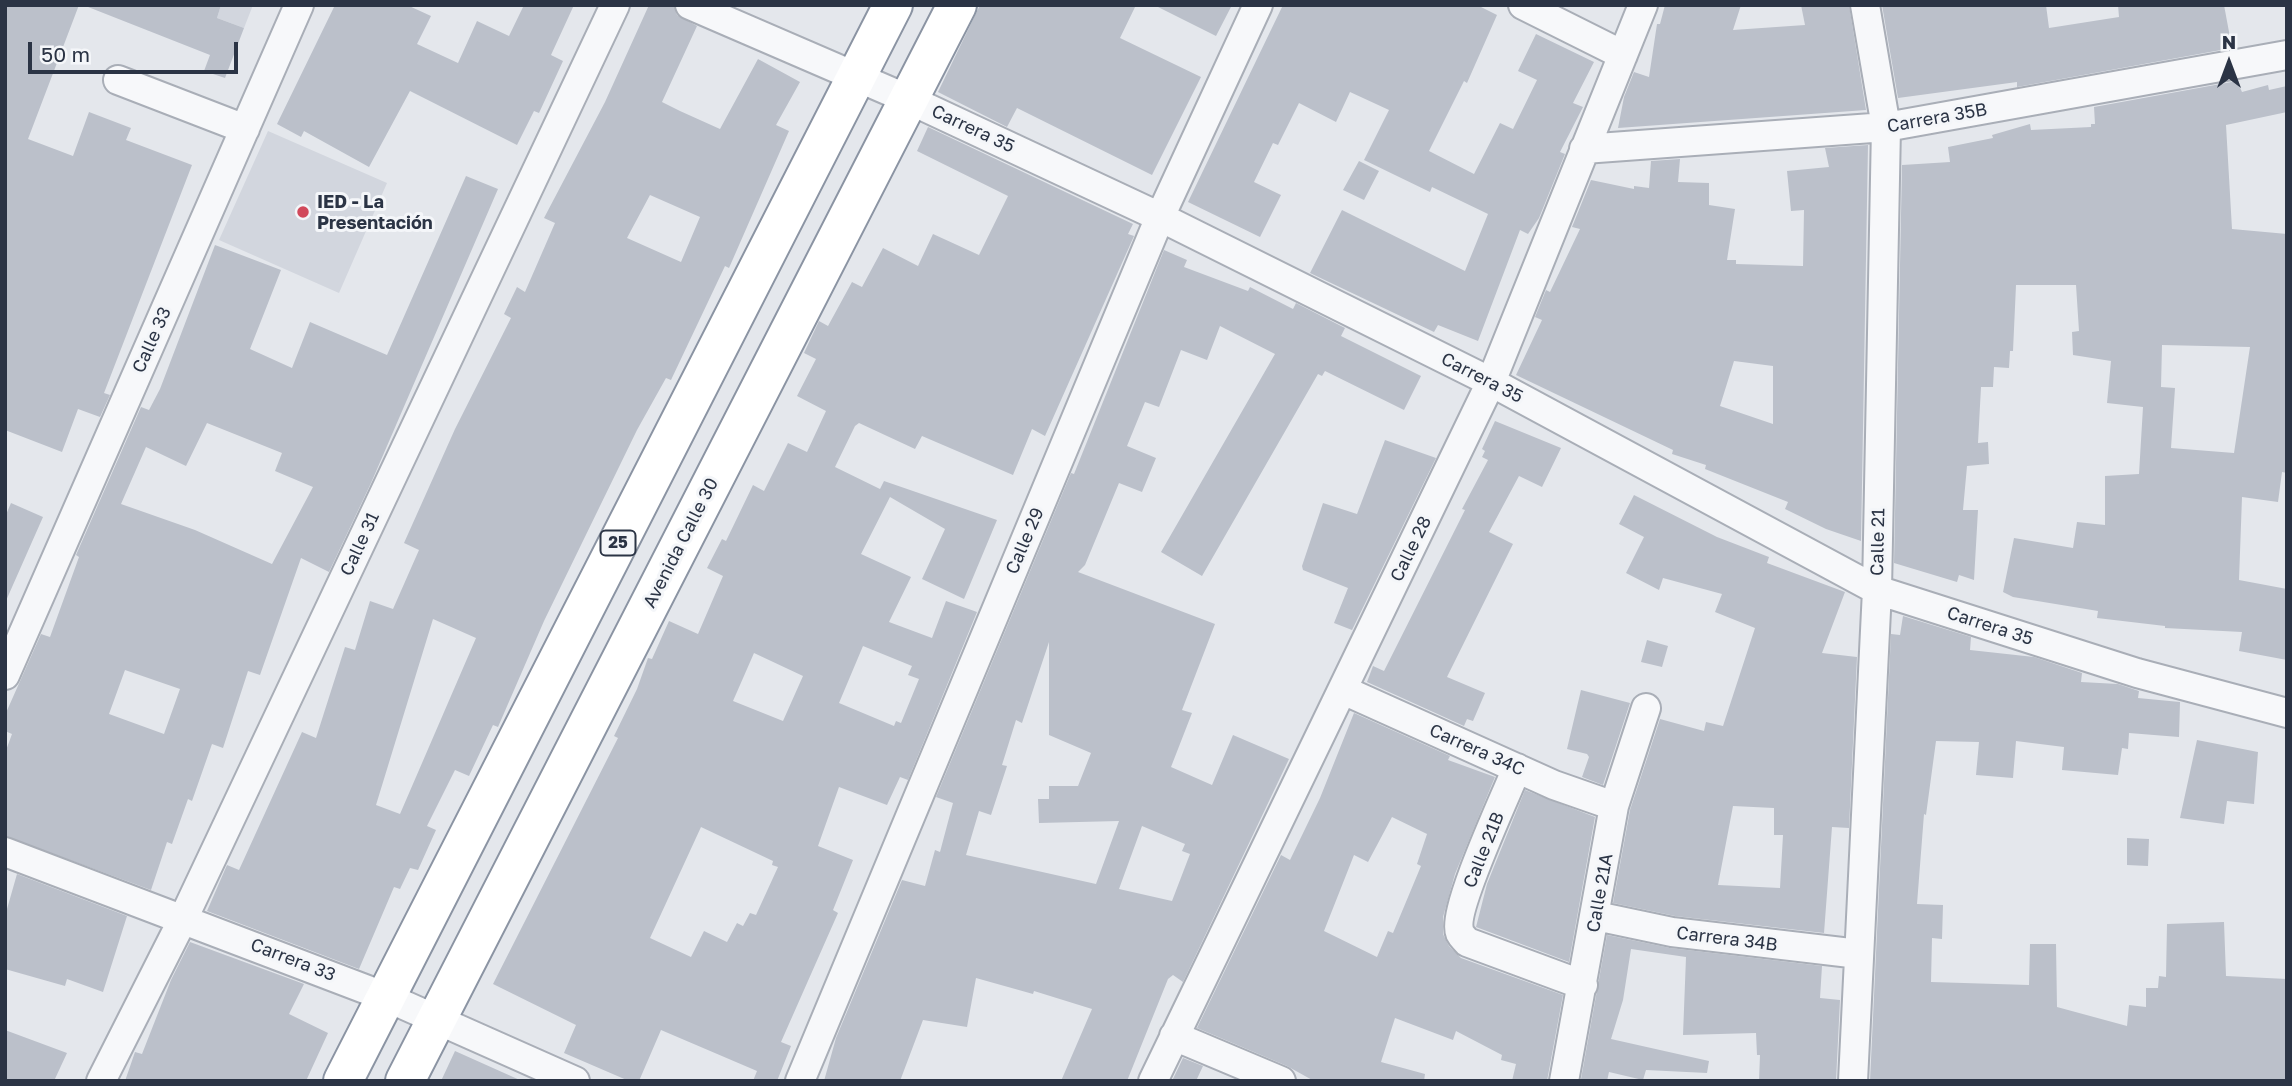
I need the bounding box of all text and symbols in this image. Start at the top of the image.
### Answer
scale bar [32,28,242,72]
north arrow [2194,28,2264,98]
text: N [2222,30,2236,53]
text: 50 m [41,41,90,67]
street label: Carrera 35B [1885,99,1989,137]
street label: Carrera 35 [928,100,1018,158]
place label: IED - La Presentación [317,191,433,234]
marker: IED - La Presentación [295,204,311,220]
street label: Calle 33 [128,304,176,376]
street label: Carrera 35 [1437,348,1527,408]
street label: Avenida Calle 30 [639,474,723,612]
street label: Calle 29 [1001,505,1049,577]
street label: Calle 21 [1867,508,1889,576]
street label: Calle 31 [336,509,384,579]
street label: Calle 28 [1386,513,1436,585]
road number: 25 [600,530,636,556]
street label: Carrera 35 [1944,602,2036,650]
street label: Carrera 34C [1426,719,1528,781]
street label: Calle 21B [1459,809,1509,891]
street label: Calle 21A [1582,852,1618,934]
street label: Carrera 34B [1675,922,1779,956]
street label: Carrera 33 [247,934,339,986]

